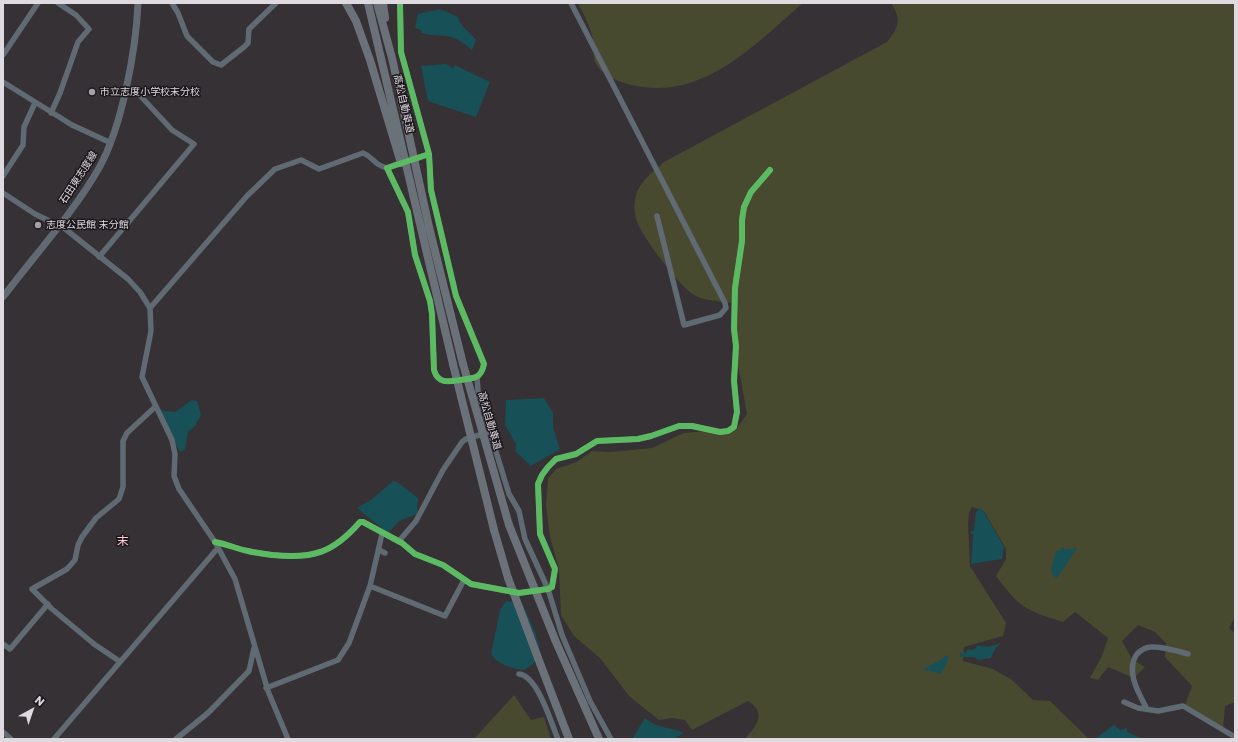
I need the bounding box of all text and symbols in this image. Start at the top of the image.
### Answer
street label: 高松自動車道 [390,73,416,135]
place label: 市立志度小学校末分校 [100,86,200,98]
marker: 市立志度小学校末分校 [87,87,97,97]
street label: 石田東志度線 [58,150,100,206]
place label: 志度公民館 末分館 [46,219,129,231]
marker: 志度公民館 末分館 [33,220,43,230]
street label: 高松自動車道 [475,391,503,451]
district label: 末 [117,535,129,549]
north arrow [12,690,52,730]
text: N [31,692,48,710]

